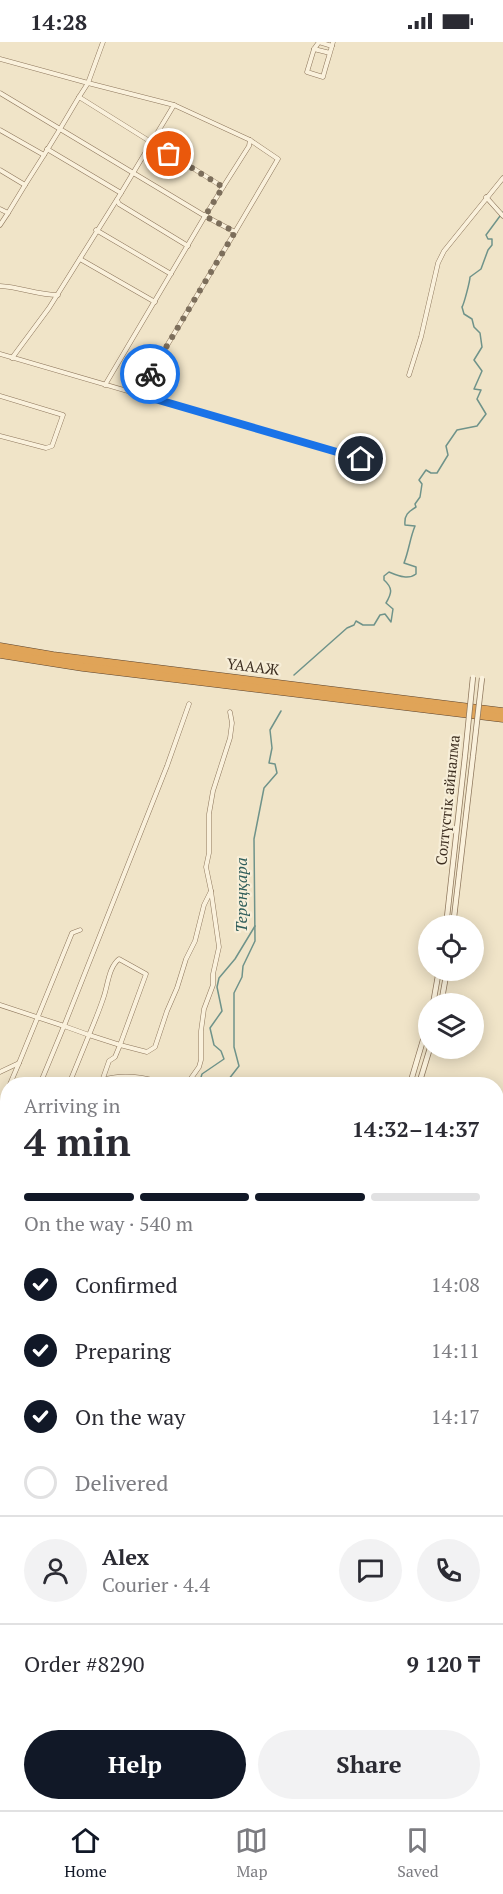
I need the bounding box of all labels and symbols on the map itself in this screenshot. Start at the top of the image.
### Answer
pin [143,128,194,179]
courier [120,344,180,404]
pin [335,433,386,484]
street label: ҮАААЖ [226,653,281,679]
street label: Солтүстік айналма [430,733,464,866]
water label: Тереңқара [230,857,252,933]

